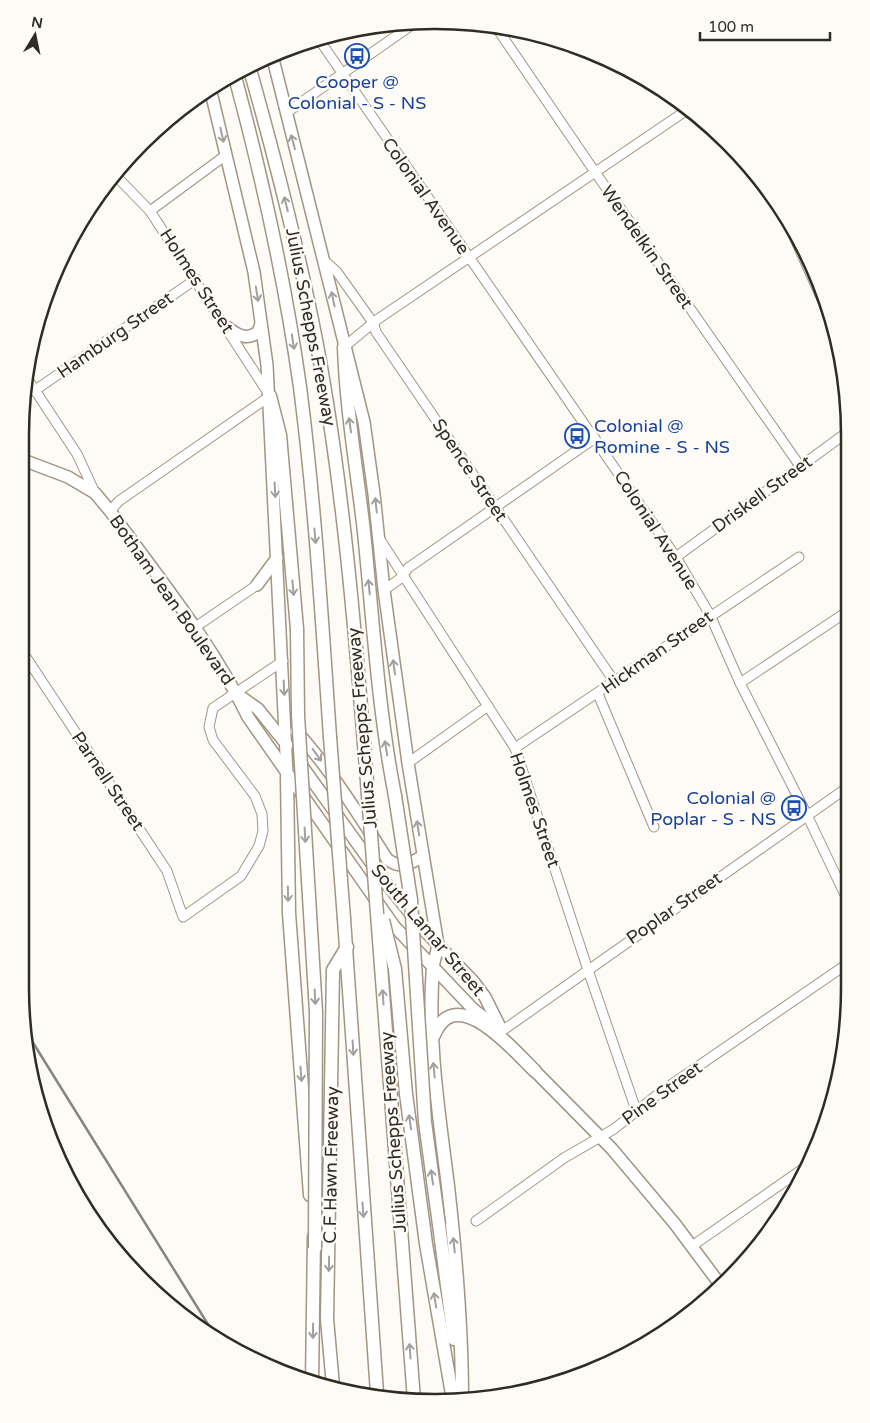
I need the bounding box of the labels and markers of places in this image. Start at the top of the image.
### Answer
bus stop icon: Cooper @ Colonial - S - NS [344,43,370,69]
place label: Cooper @ Colonial - S - NS [288,71,426,114]
place label: Colonial @ Romine - S - NS [594,415,730,458]
bus stop icon: Colonial @ Romine - S - NS [564,423,590,449]
place label: Colonial @ Poplar - S - NS [650,787,776,830]
bus stop icon: Colonial @ Poplar - S - NS [781,795,807,821]

